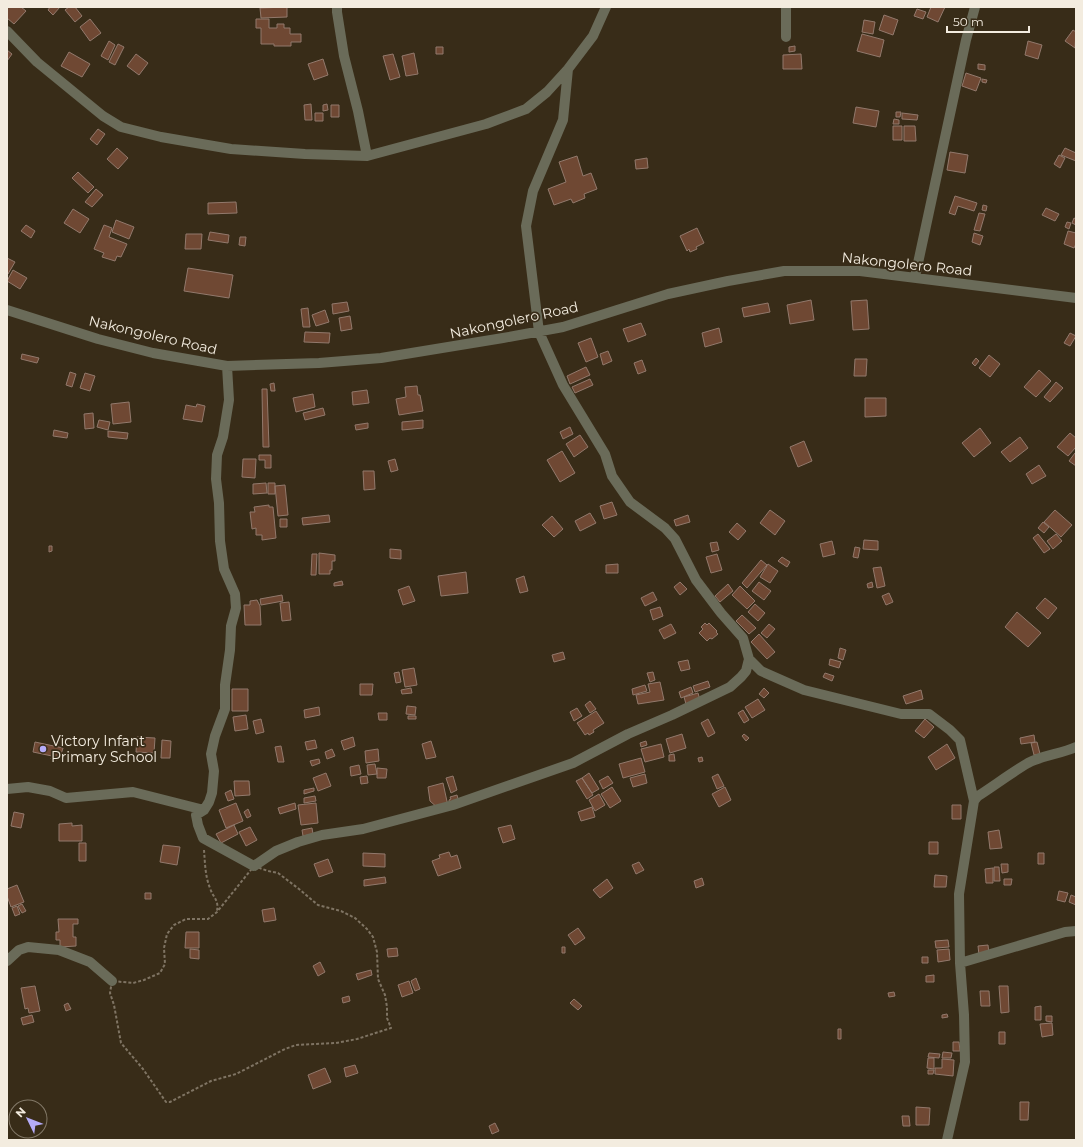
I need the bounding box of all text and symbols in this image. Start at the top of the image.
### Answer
scale bar [947,8,1029,34]
text: 50 m [953,14,984,29]
street label: Nakongolero Road [841,248,973,280]
street label: Nakongolero Road [448,298,580,342]
street label: Nakongolero Road [87,311,219,359]
place label: Victory Infant Primary School [51,732,157,766]
marker: Victory Infant Primary School [38,744,48,754]
north arrow [8,1099,48,1139]
text: N [13,1104,29,1120]

